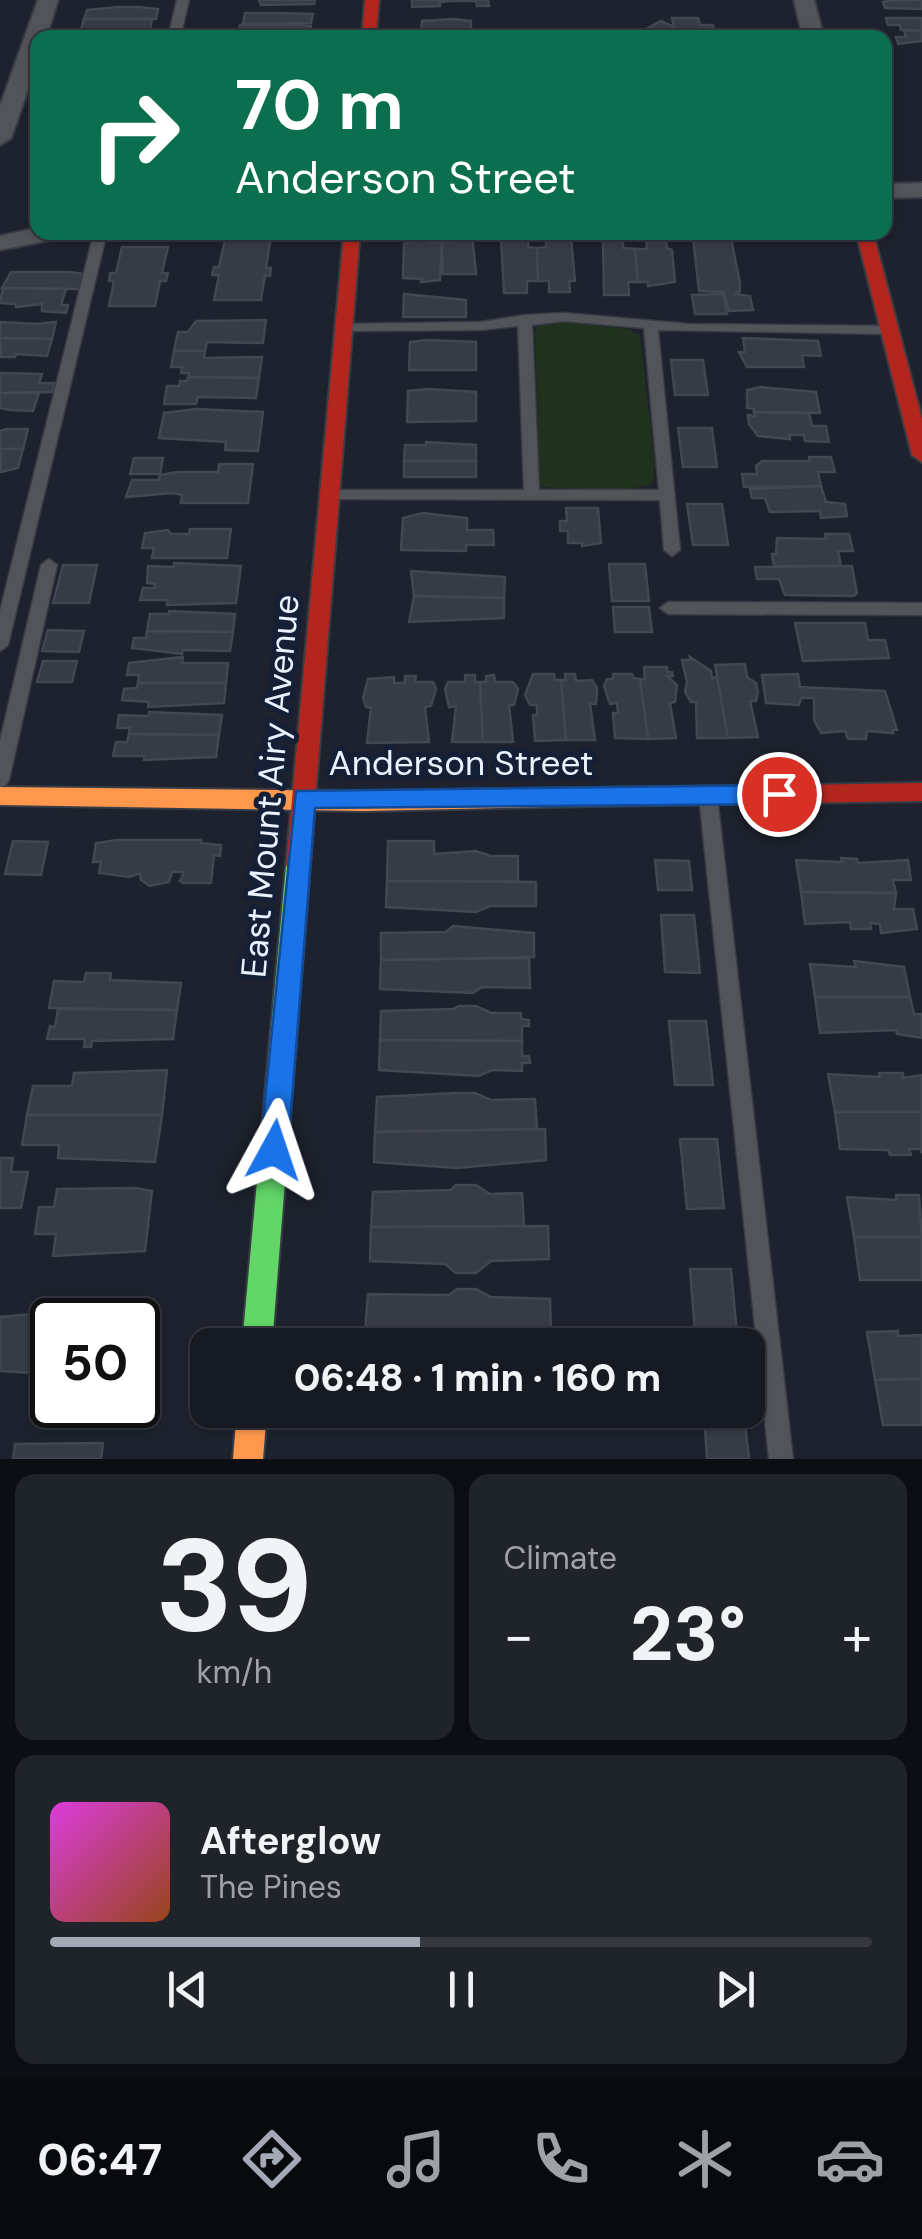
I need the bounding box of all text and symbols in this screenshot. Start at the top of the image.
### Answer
text: 70 m [235,60,404,151]
icon: right [70,70,200,200]
text: Anderson Street [235,148,576,207]
street label: East Mount Airy Avenue [230,593,310,979]
street label: Anderson Street [328,740,594,786]
pin [737,752,822,837]
icon: arrive [752,767,807,822]
position arrow [222,1098,326,1202]
speed limit sign: 50 [30,1298,160,1428]
text: 06:48 · 1 min · 160 m [294,1353,661,1403]
text: 39 [155,1501,313,1670]
text: Climate [504,1537,617,1579]
text: 23° [630,1586,746,1683]
text: − [504,1600,534,1672]
text: + [842,1600,872,1672]
text: km/h [196,1651,272,1693]
text: Afterglow [200,1816,381,1866]
text: The Pines [200,1866,342,1908]
icon: previous [160,1962,215,2017]
icon: pause [434,1962,489,2017]
icon: next [708,1962,763,2017]
icon: directions [237,2124,307,2194]
icon: music [381,2124,451,2194]
icon: phone [526,2124,596,2194]
icon: climate [670,2124,740,2194]
icon: car [815,2124,885,2194]
text: 06:47 [37,2130,162,2189]

